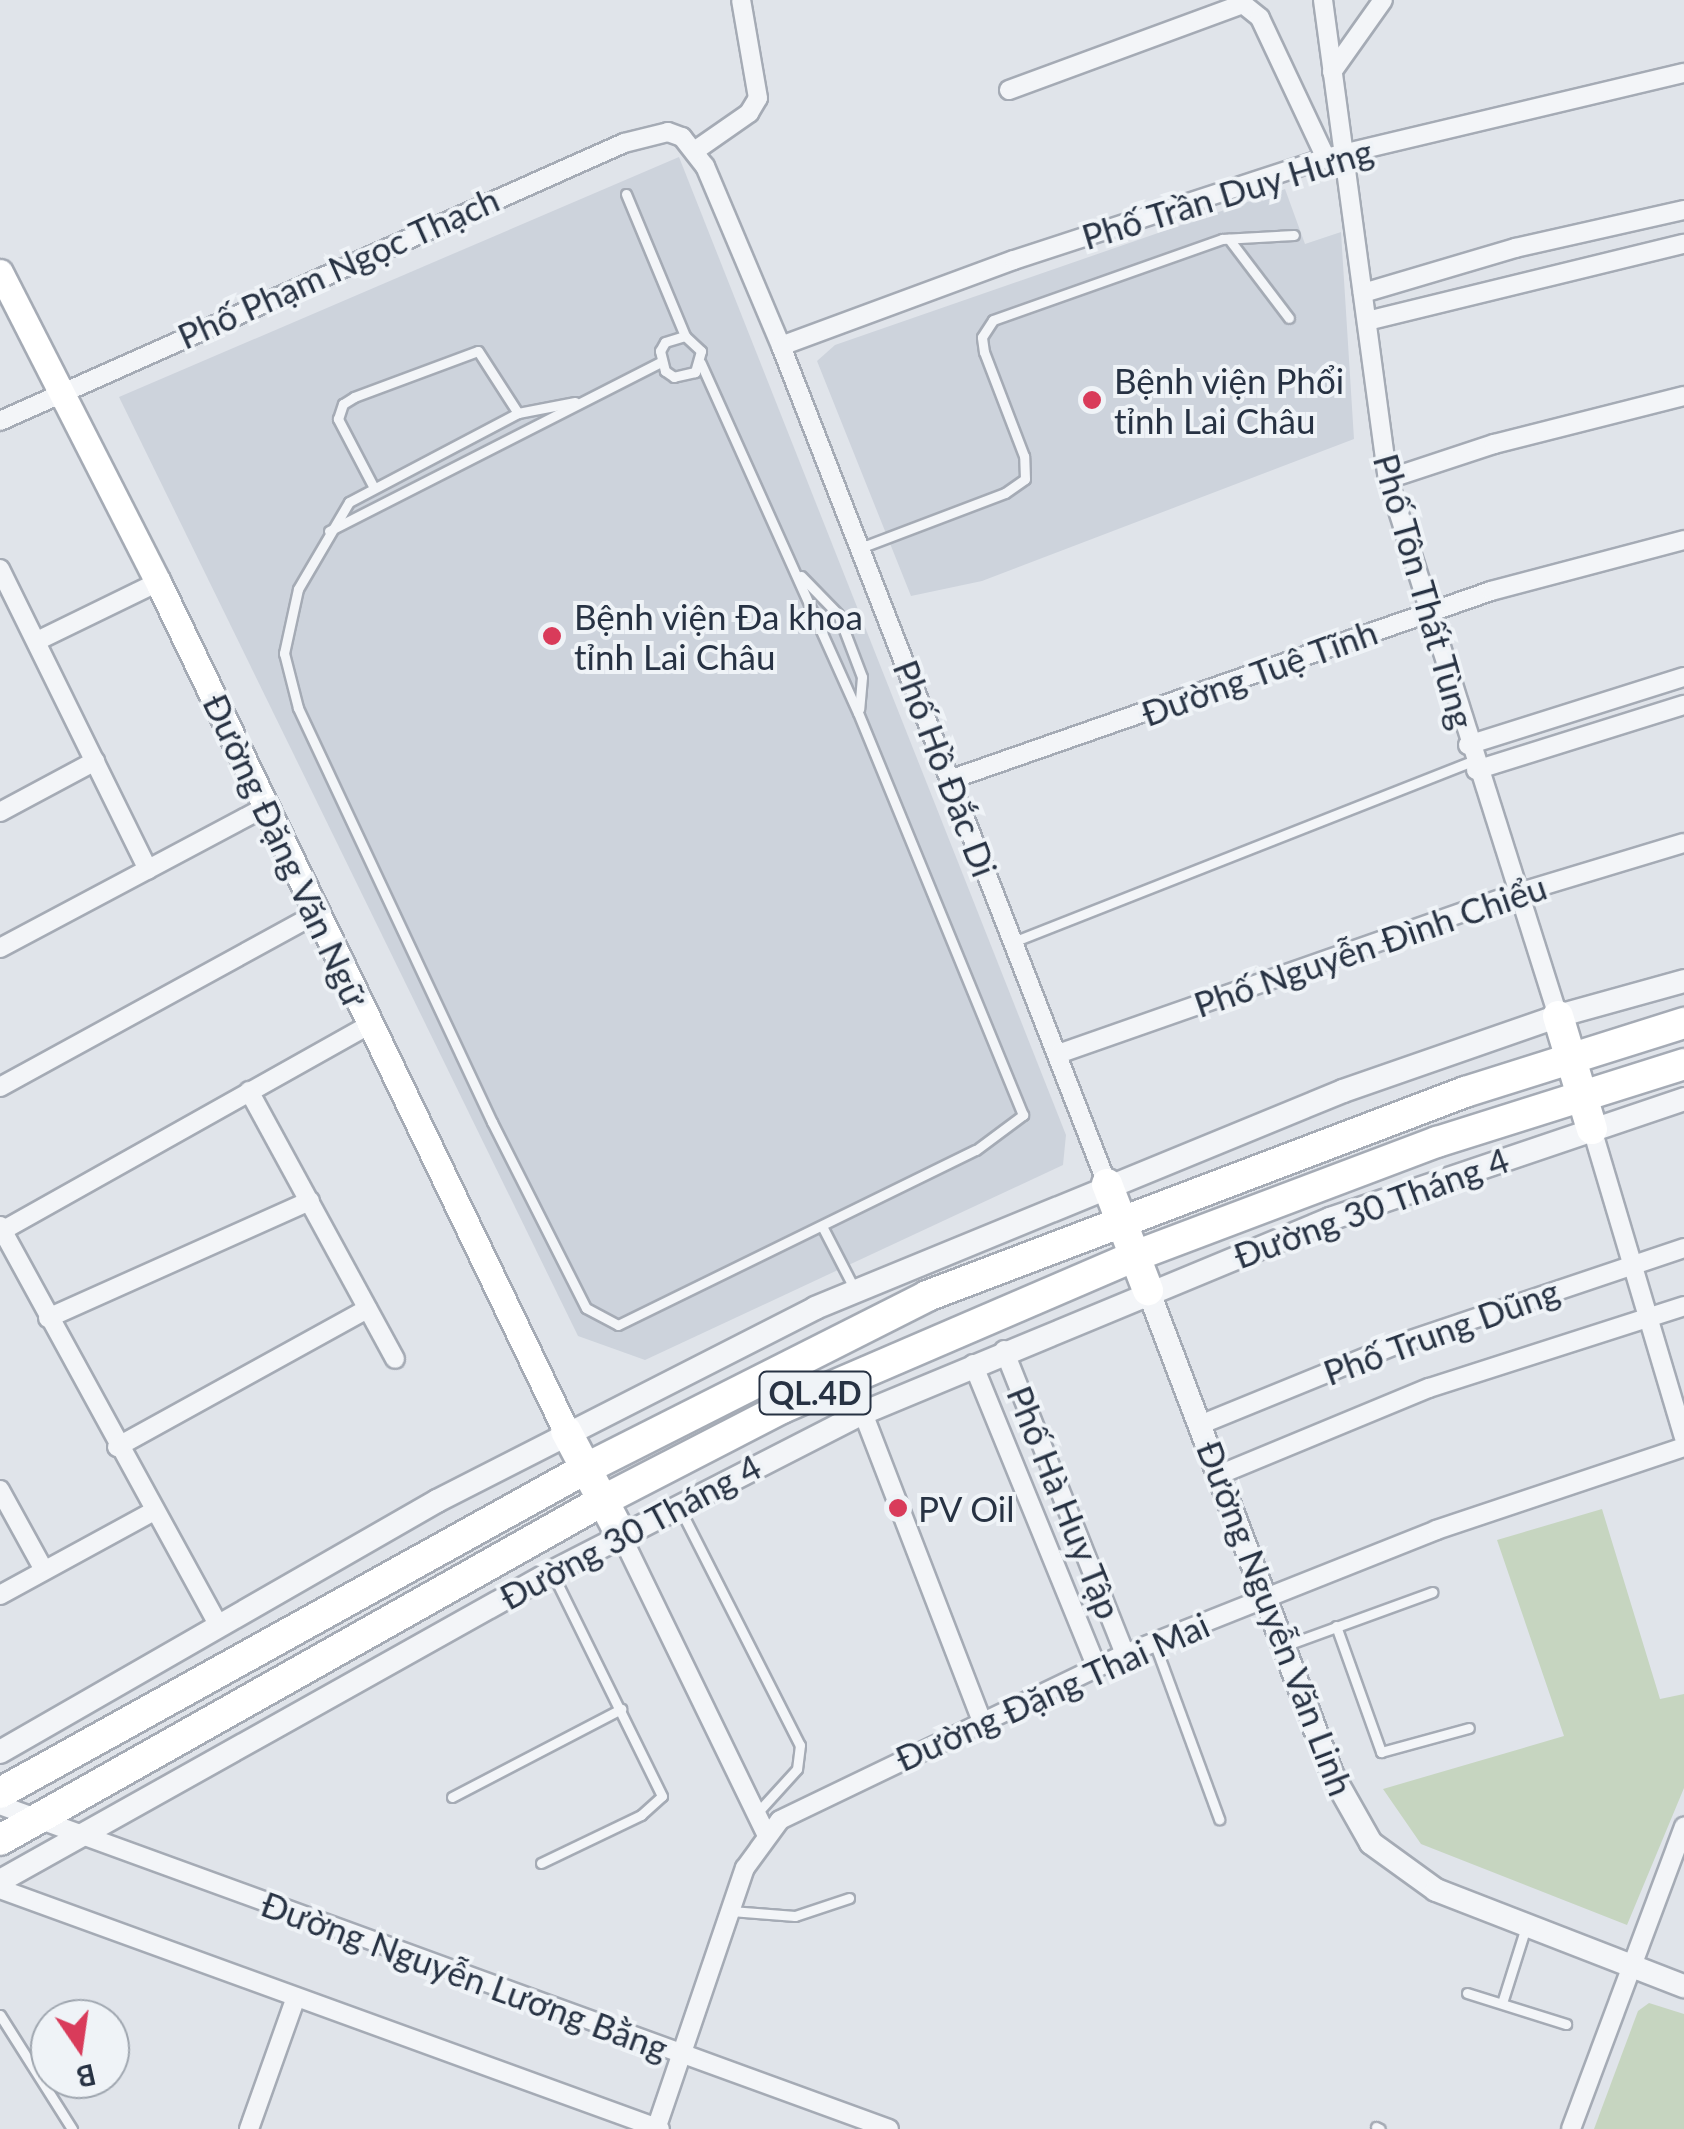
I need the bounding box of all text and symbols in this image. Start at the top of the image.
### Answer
street label: Phố Trần Duy Hưng [1076,129,1378,257]
street label: Phố Phạm Ngọc Thạch [171,177,505,357]
place label: Bệnh viện Phổi tỉnh Lai Châu [1114,359,1345,441]
marker: Bệnh viện Phổi tỉnh Lai Châu [1079,387,1105,413]
street label: Phố Tôn Thất Tùng [1365,447,1485,735]
place label: Bệnh viện Đa khoa tỉnh Lai Châu [574,595,864,677]
street label: Đường Tuệ Tĩnh [1135,610,1383,734]
marker: Bệnh viện Đa khoa tỉnh Lai Châu [539,623,565,649]
street label: Phố Hồ Đắc Di [885,654,1007,882]
street label: Đường Đặng Văn Ngữ [195,687,377,1013]
street label: Phố Nguyễn Đình Chiểu [1188,865,1552,1025]
street label: Đường 30 Tháng 4 [1227,1138,1515,1276]
street label: Phố Trung Dũng [1317,1269,1565,1393]
road number: QL.4D [758,1366,872,1420]
street label: Phố Hà Huy Tập [999,1379,1131,1625]
street label: Đường Nguyễn Văn Linh [1189,1434,1363,1802]
street label: Đường 30 Tháng 4 [492,1444,768,1618]
place label: PV Oil [918,1487,1016,1529]
marker: PV Oil [887,1497,909,1519]
street label: Đường Đặng Thai Mai [888,1603,1216,1779]
street label: Đường Nguyễn Lương Bằng [256,1882,674,2068]
north arrow [30,1999,130,2099]
text: B [73,2058,99,2095]

